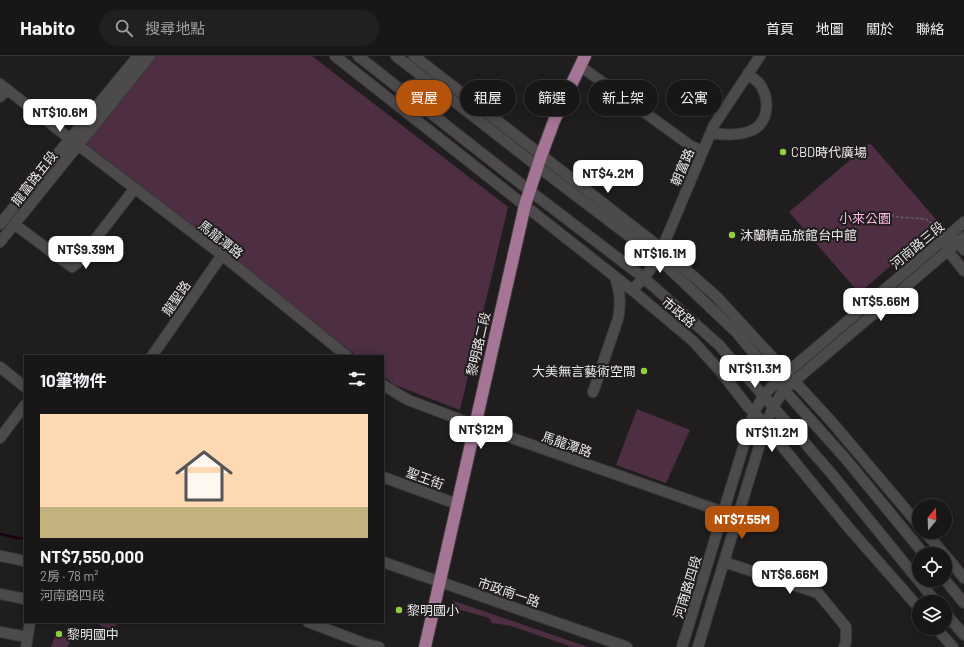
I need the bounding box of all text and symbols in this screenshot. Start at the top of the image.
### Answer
search box [99,10,379,46]
text: Habito [20,16,75,39]
icon: search [113,17,135,39]
text: 搜尋地點 [145,19,205,37]
text: 首頁 [766,20,794,37]
text: 地圖 [816,20,844,37]
text: 關於 [866,20,894,37]
text: 聯絡 [916,20,944,37]
chip: 買屋 [396,80,452,116]
chip: 租屋 [460,80,516,116]
chip: 篩選 [524,80,580,116]
chip: 新上架 [588,80,658,116]
chip: 公寓 [666,80,722,116]
pin: NT$10.6M [19,99,101,133]
text: NT$10.6M [32,104,88,120]
place label: CBD時代廣場 [791,144,867,160]
street label: 朝富路 [667,146,697,188]
street label: 龍富路五段 [8,147,60,209]
marker: CBD時代廣場 [778,147,788,157]
pin: NT$4.2M [571,160,645,194]
text: NT$4.2M [582,165,634,181]
park label: 小來公園 [839,210,891,226]
street label: 馬龍潭路 [196,217,246,261]
street label: 河南路三段 [887,218,947,272]
place label: 沐蘭精品旅館台中館 [740,227,857,243]
marker: 沐蘭精品旅館台中館 [727,230,737,240]
pin: NT$9.39M [45,236,127,270]
pin: NT$16.1M [619,240,701,274]
text: NT$9.39M [57,241,115,257]
text: NT$16.1M [634,245,686,261]
street label: 龍聖路 [158,277,194,319]
pin: NT$5.66M [840,288,922,322]
street label: 市政路 [659,293,699,331]
text: NT$5.66M [852,293,910,309]
street label: 黎明路二段 [463,311,493,377]
pin: NT$11.3M [714,355,796,389]
text: NT$11.3M [729,360,781,376]
place label: 大美無言藝術空間 [532,363,636,379]
marker: 大美無言藝術空間 [639,366,649,376]
icon: filters [346,368,368,390]
text: 10筆物件 [40,370,107,390]
pin: NT$12M [448,416,514,450]
pin: NT$11.2M [731,419,813,453]
text: NT$12M [459,421,503,437]
text: NT$11.2M [745,424,799,440]
street label: 馬龍潭路 [540,428,594,460]
icon: home [168,440,240,512]
street label: 聖王街 [404,464,446,492]
north arrow [912,499,952,539]
map controls [912,499,952,635]
pin: NT$7.55M [701,506,783,540]
text: NT$7.55M [714,511,770,527]
text: NT$7,550,000 [40,546,144,566]
button: locate [912,547,952,587]
street label: 河南路四段 [670,554,704,620]
pin: NT$6.66M [749,561,831,595]
text: NT$6.66M [761,566,819,582]
text: 2房 · 78 m² [40,568,98,584]
street label: 市政南一路 [476,574,542,610]
text: 河南路四段 [40,587,105,603]
button: layers [912,595,952,635]
place label: 黎明國小 [407,602,459,618]
marker: 黎明國小 [394,605,404,615]
place label: 黎明國中 [67,626,119,642]
marker: 黎明國中 [54,629,64,639]

